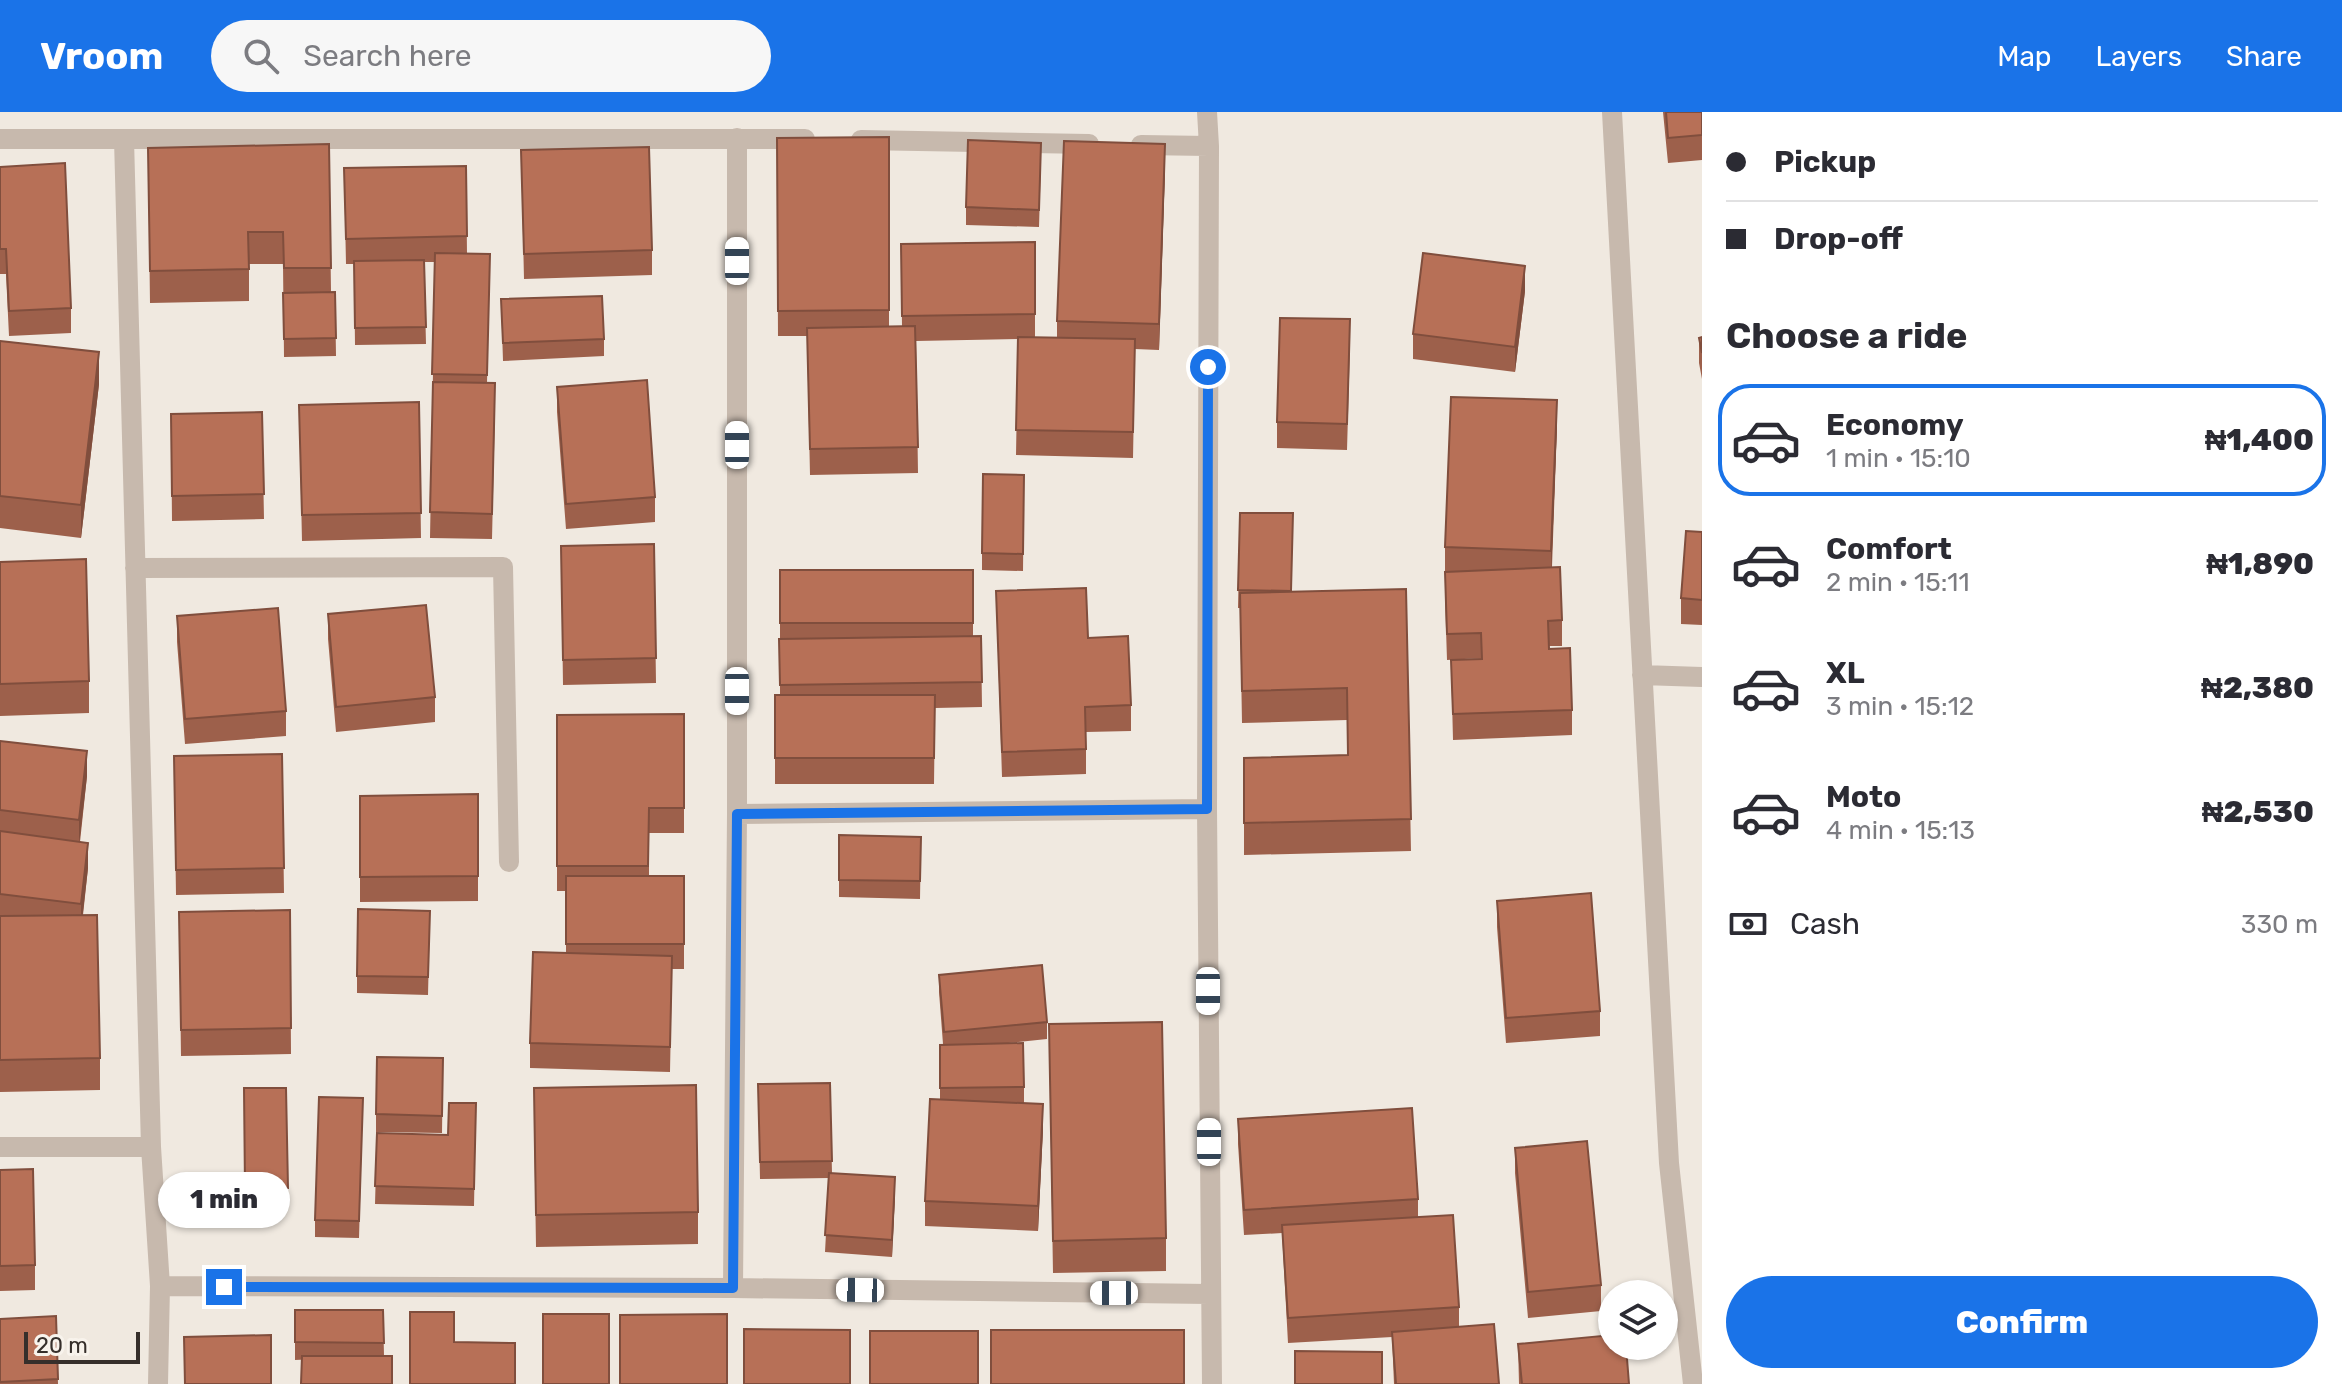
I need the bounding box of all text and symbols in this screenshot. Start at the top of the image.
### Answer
search box [211,20,771,92]
text: Vroom [40,33,163,79]
icon: search [239,34,283,78]
text: Search here [303,38,472,74]
text: Map [1997,40,2052,73]
text: Layers [2096,40,2182,73]
text: Share [2226,40,2302,73]
text: Pickup [1774,144,1876,180]
text: Drop-off [1774,221,1903,257]
car [725,237,749,285]
text: Choose a ride [1726,314,1967,357]
route start [1190,349,1226,385]
icon: car [1730,404,1802,476]
text: Economy [1826,407,1964,443]
car [725,421,749,469]
text: ₦1,400 [2205,422,2314,458]
text: 1 min · 15:10 [1826,443,1971,474]
icon: car [1730,528,1802,600]
text: Comfort [1826,531,1952,567]
text: ₦1,890 [2206,546,2314,582]
text: 2 min · 15:11 [1826,567,1970,598]
icon: car [1730,652,1802,724]
text: XL [1826,655,1865,691]
car [725,667,749,715]
text: ₦2,380 [2201,670,2314,706]
text: 3 min · 15:12 [1826,691,1974,722]
icon: car [1730,776,1802,848]
text: Moto [1826,779,1901,815]
text: ₦2,530 [2202,794,2314,830]
text: 4 min · 15:13 [1826,815,1975,846]
icon: cash [1726,902,1770,946]
text: Cash [1790,906,1860,942]
text: 330 m [2241,909,2318,940]
car [1196,967,1220,1015]
car [1197,1118,1221,1166]
callout: 1 min [158,1171,290,1227]
text: 1 min [190,1184,258,1215]
route end [206,1269,242,1305]
button: Confirm [1726,1276,2318,1368]
car [836,1278,884,1302]
map controls [1598,1280,1678,1360]
button: layers [1598,1280,1678,1360]
car [1090,1281,1138,1305]
scale bar [24,1328,140,1364]
text: 20 m [36,1332,88,1359]

